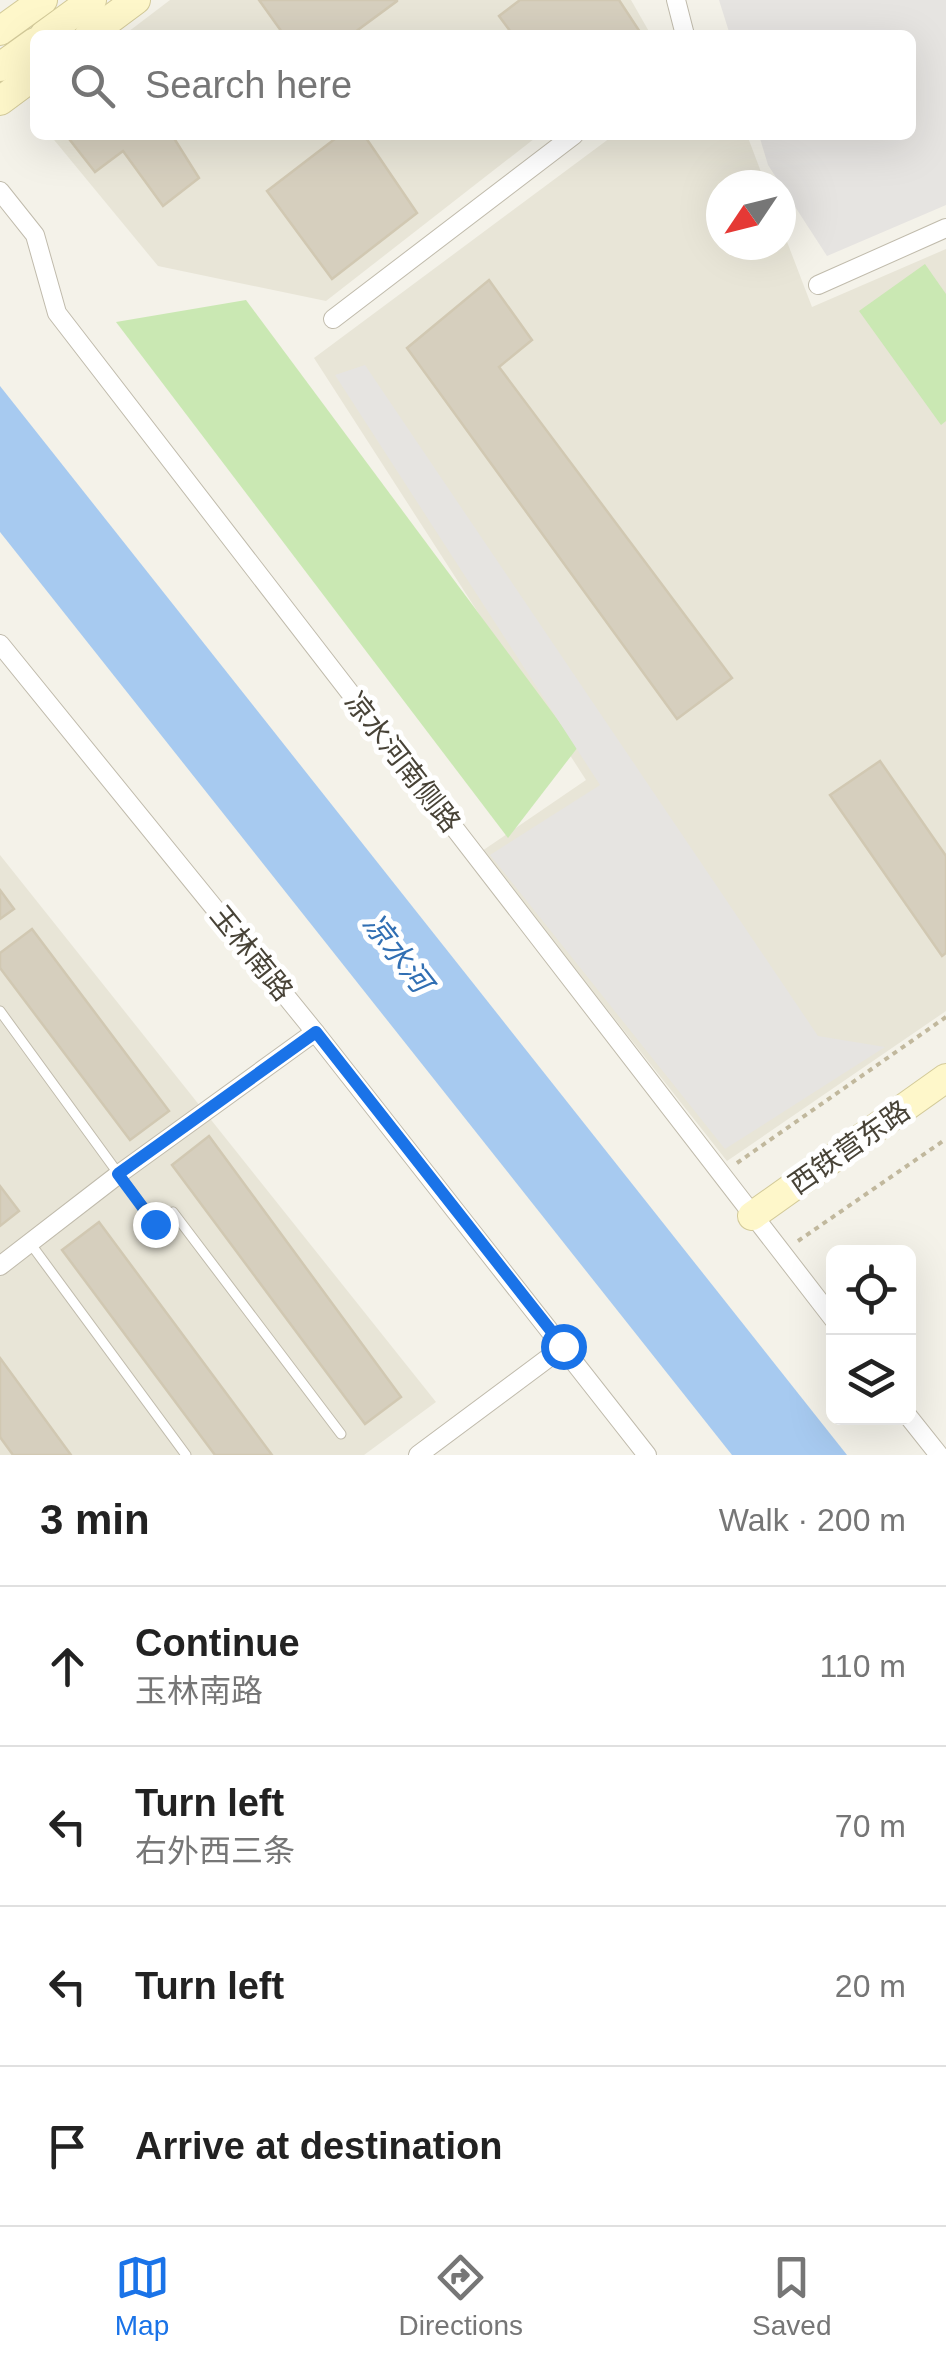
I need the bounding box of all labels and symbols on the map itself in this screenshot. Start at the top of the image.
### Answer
north arrow [706,170,796,260]
street label: 凉水河南侧路 [339,687,467,838]
street label: 玉林南路 [204,900,299,1007]
water label: 凉水河 [357,907,441,1002]
street label: 西铁营东路 [783,1095,916,1200]
route end [133,1202,179,1248]
route start [541,1324,587,1370]

